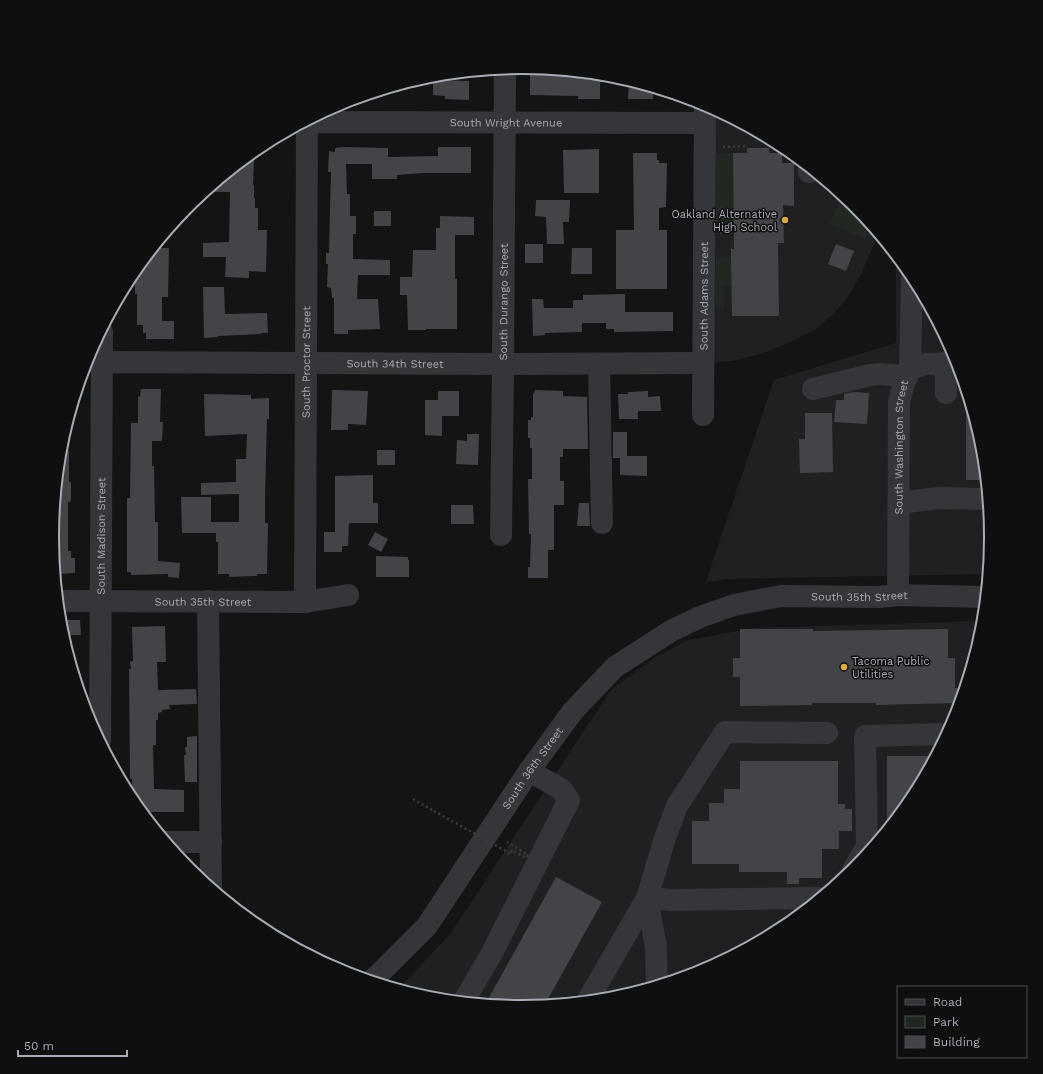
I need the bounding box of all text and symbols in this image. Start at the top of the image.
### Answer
street label: South Wright Avenue [450,116,562,130]
place label: Oakland Alternative High School [671,208,778,234]
marker: Oakland Alternative High School [780,215,790,225]
street label: South Adams Street [697,241,711,350]
street label: South Durango Street [497,243,511,361]
street label: South Proctor Street [300,306,313,418]
street label: South 34th Street [346,357,444,371]
street label: South Washington Street [892,378,911,515]
street label: South Madison Street [95,477,108,595]
street label: South 35th Street [811,589,908,604]
street label: South 35th Street [155,595,252,609]
place label: Tacoma Public Utilities [852,655,930,681]
marker: Tacoma Public Utilities [839,662,849,672]
street label: South 36th Street [500,724,566,812]
legend [897,986,1027,1058]
text: Road [933,995,962,1009]
text: Park [933,1015,959,1029]
scale bar [18,1032,127,1058]
text: Building [933,1035,980,1049]
text: 50 m [24,1039,54,1053]

